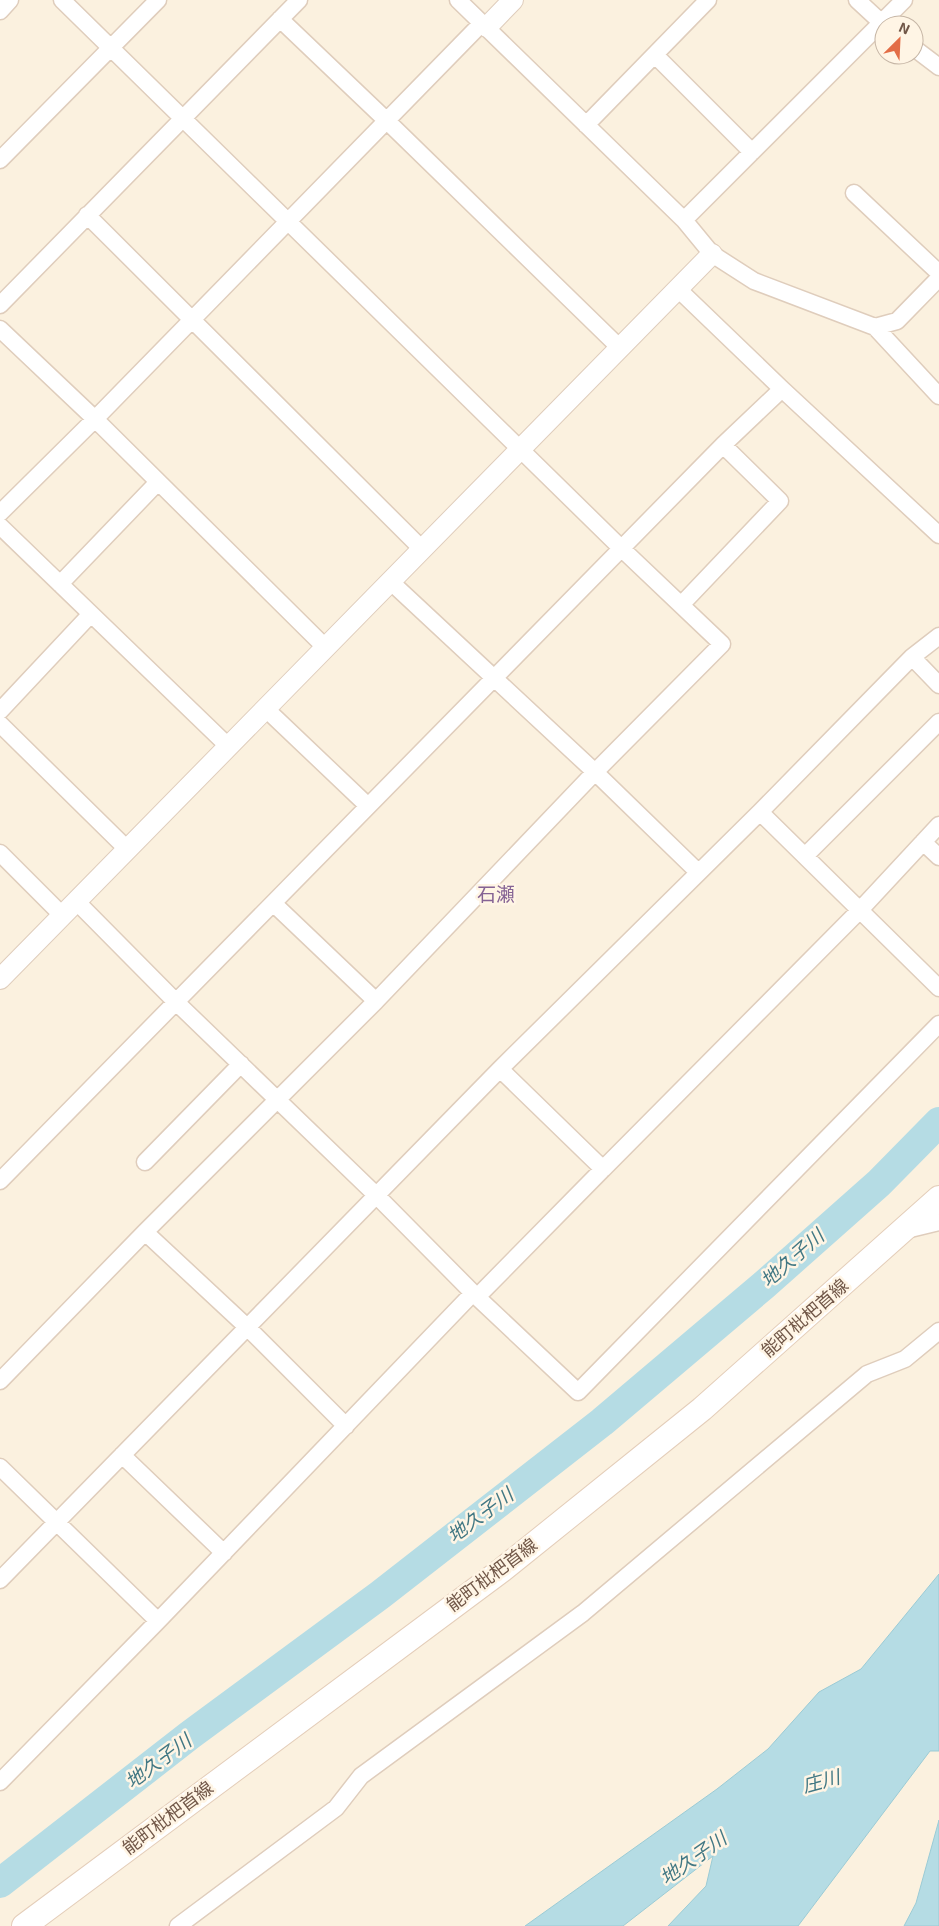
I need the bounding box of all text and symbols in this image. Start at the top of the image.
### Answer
north arrow [874,15,924,65]
text: N [896,18,913,37]
district label: 石瀬 [477,882,515,905]
water label: 地久子川 [755,1223,829,1291]
street label: 能町枇杷首線 [756,1274,852,1361]
water label: 地久子川 [442,1481,519,1547]
street label: 能町枇杷首線 [442,1533,541,1615]
water label: 地久子川 [120,1727,197,1793]
water label: 庄川 [800,1764,844,1797]
street label: 能町枇杷首線 [118,1776,217,1858]
water label: 地久子川 [655,1825,732,1889]

